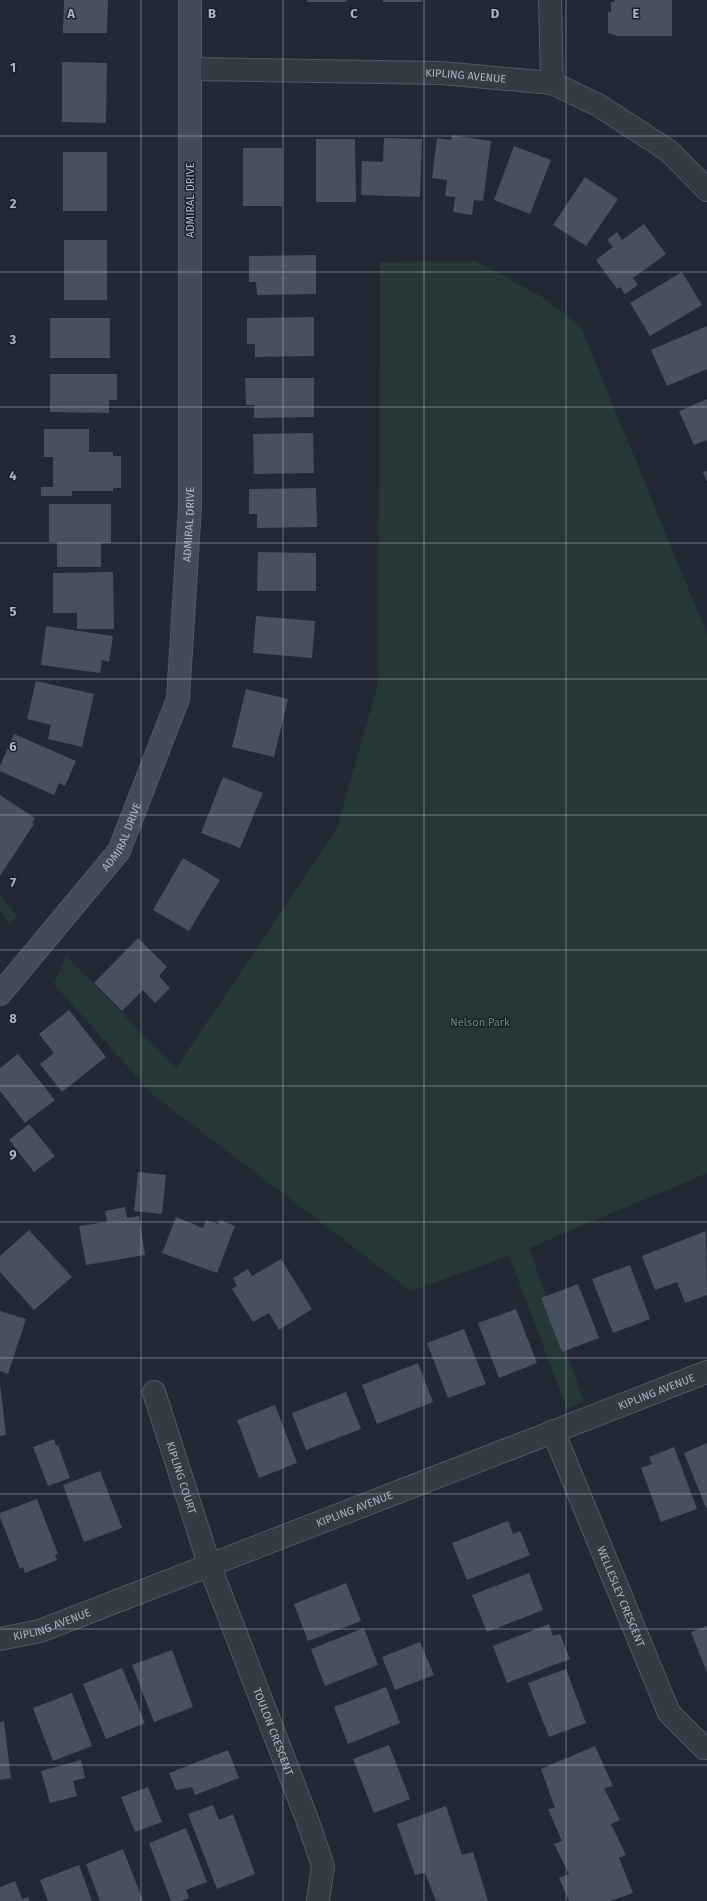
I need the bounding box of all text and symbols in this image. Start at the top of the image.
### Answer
text: A [66,6,75,21]
text: B [208,6,216,21]
text: C [350,6,358,21]
text: D [491,6,500,21]
text: E [633,6,640,21]
text: 1 [10,60,16,75]
street label: KIPLING AVENUE [425,67,507,86]
street label: ADMIRAL DRIVE [184,162,197,238]
text: 2 [10,196,17,211]
text: 3 [9,332,17,347]
text: 4 [9,468,17,483]
street label: ADMIRAL DRIVE [181,487,197,563]
text: 5 [10,604,17,619]
text: 6 [9,739,17,754]
street label: ADMIRAL DRIVE [99,801,144,874]
text: 7 [10,875,16,890]
text: 8 [9,1011,17,1026]
park label: Nelson Park [450,1016,510,1029]
text: 9 [9,1147,17,1162]
street label: KIPLING AVENUE [616,1371,697,1413]
street label: KIPLING COURT [163,1440,199,1516]
street label: KIPLING AVENUE [314,1489,395,1530]
street label: WELLESLEY CRESCENT [594,1544,647,1649]
street label: KIPLING AVENUE [12,1606,93,1643]
street label: TOULON CRESCENT [250,1686,296,1778]

